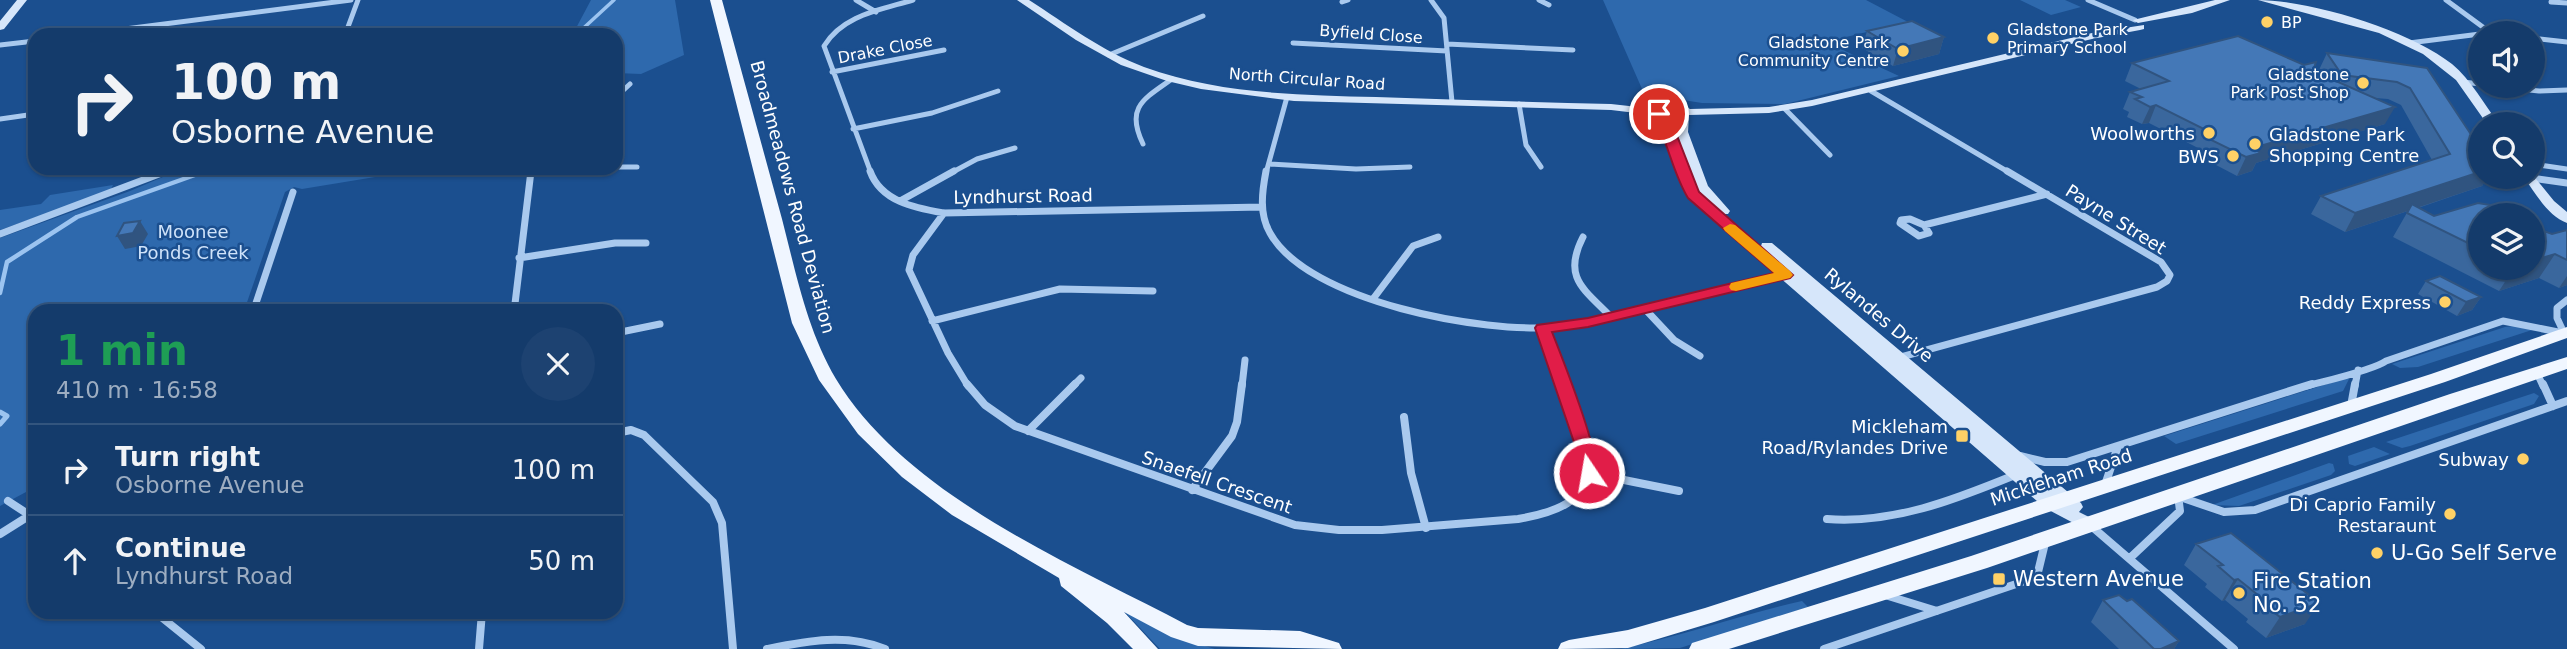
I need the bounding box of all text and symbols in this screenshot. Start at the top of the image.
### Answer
place label: BP [2281,13,2302,32]
marker: BP [2259,14,2275,30]
place label: Gladstone Park Primary School [2007,20,2129,57]
street label: Byfield Close [1319,21,1423,47]
map controls [2468,21,2545,280]
button: sound [2468,21,2545,98]
marker: Gladstone Park Primary School [1985,30,2001,46]
street label: Drake Close [836,31,934,67]
place label: Gladstone Park Community Centre [1738,33,1890,70]
marker: Gladstone Park Community Centre [1895,43,1911,59]
text: 100 m [171,54,341,111]
icon: right [56,56,147,147]
street label: Broadmeadows Road Deviation [746,58,840,336]
street label: North Circular Road [1228,64,1386,94]
place label: Gladstone Park Post Shop [2231,65,2349,102]
marker: Gladstone Park Post Shop [2355,75,2371,91]
pin [1629,84,1689,144]
icon: arrive [1640,95,1678,133]
button: search [2468,112,2545,189]
text: Osborne Avenue [171,113,434,151]
place label: Woolworths [2090,123,2195,144]
place label: Gladstone Park Shopping Centre [2269,124,2419,166]
marker: Woolworths [2201,125,2217,141]
marker: Gladstone Park Shopping Centre [2247,136,2263,152]
place label: BWS [2178,146,2219,167]
marker: BWS [2225,148,2241,164]
street label: Payne Street [2062,180,2170,258]
street label: Lyndhurst Road [953,184,1093,208]
button: layers [2468,203,2545,280]
park label: Moonee Ponds Creek [137,221,249,263]
street label: Rylandes Drive [1820,264,1938,366]
place label: Reddy Express [2299,292,2431,313]
marker: Reddy Express [2437,294,2453,310]
text: 1 min [56,326,188,375]
button: close [521,327,595,401]
text: 410 m · 16:58 [56,377,218,403]
place label: Mickleham Road/Rylandes Drive [1762,416,1948,458]
marker: Mickleham Road/Rylandes Drive [1954,428,1970,444]
position arrow [1552,436,1626,510]
text: Turn right [115,442,260,472]
street label: Mickleham Road [1987,444,2135,510]
street label: Snaefell Crescent [1139,446,1295,518]
place label: Subway [2438,449,2509,470]
icon: right [56,451,94,489]
marker: Subway [2515,451,2531,467]
text: 100 m [512,455,595,485]
text: Osborne Avenue [115,472,304,498]
place label: Di Caprio Family Restaraunt [2289,494,2436,536]
marker: Di Caprio Family Restaraunt [2442,506,2458,522]
text: Continue [115,533,246,563]
place label: U-Go Self Serve [2391,541,2557,565]
icon: ahead [56,542,94,580]
marker: U-Go Self Serve [2369,545,2385,561]
text: 50 m [528,546,595,576]
text: Lyndhurst Road [115,563,293,589]
place label: Western Avenue [2013,567,2184,591]
place label: Fire Station No. 52 [2253,569,2372,617]
marker: Western Avenue [1991,571,2007,587]
marker: Fire Station No. 52 [2231,585,2247,601]

